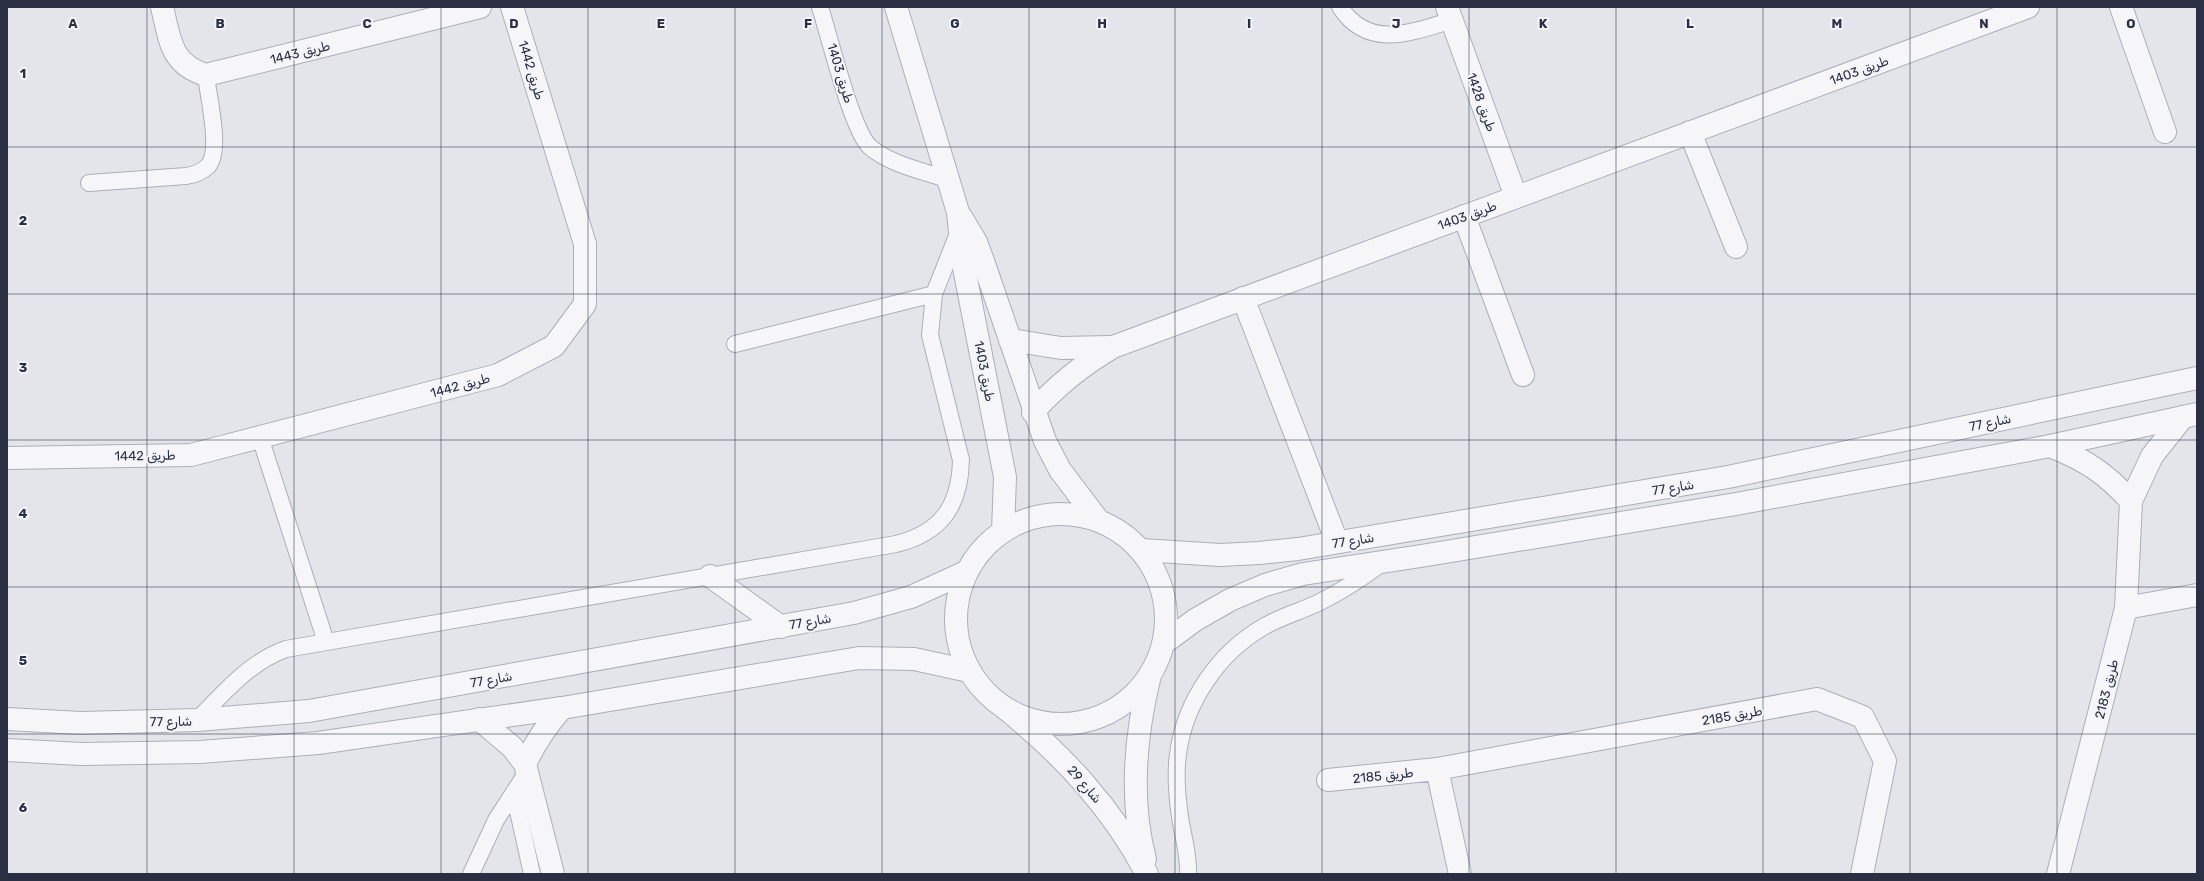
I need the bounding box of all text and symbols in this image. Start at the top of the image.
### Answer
text: A [68,16,78,31]
text: B [215,16,225,31]
text: C [362,16,372,31]
text: D [509,16,519,31]
text: E [657,16,665,31]
text: F [804,16,812,31]
text: G [950,16,960,31]
text: H [1097,16,1107,31]
text: I [1247,16,1251,31]
text: J [1392,16,1400,31]
text: K [1539,16,1548,31]
text: L [1686,16,1694,31]
text: M [1832,16,1842,31]
text: N [1979,16,1989,31]
text: O [2126,16,2136,31]
street label: طريق 1443 [269,38,332,68]
street label: طريق 1442 [514,39,548,102]
street label: طريق 1403 [823,42,857,105]
street label: طريق 1403 [1828,53,1891,89]
text: 1 [20,66,26,81]
street label: طريق 1428 [1463,71,1499,134]
street label: طريق 1403 [1436,198,1499,234]
text: 2 [19,213,27,228]
street label: طريق 1403 [970,339,998,403]
text: 3 [19,360,28,375]
street label: طريق 1442 [429,370,492,402]
street label: شارع 77 [1968,411,2013,436]
street label: طريق 1442 [114,447,176,465]
street label: شارع 77 [1651,477,1696,500]
text: 4 [19,506,28,521]
street label: شارع 77 [1331,530,1376,553]
street label: شارع 77 [788,610,833,635]
text: 5 [19,653,27,668]
street label: طريق 2183 [2092,658,2122,721]
street label: شارع 77 [469,668,514,693]
street label: طريق 2185 [1701,703,1764,729]
street label: شارع 77 [150,714,192,731]
street label: شارع 29 [1063,763,1105,807]
street label: طريق 2185 [1352,765,1414,787]
text: 6 [19,800,28,815]

